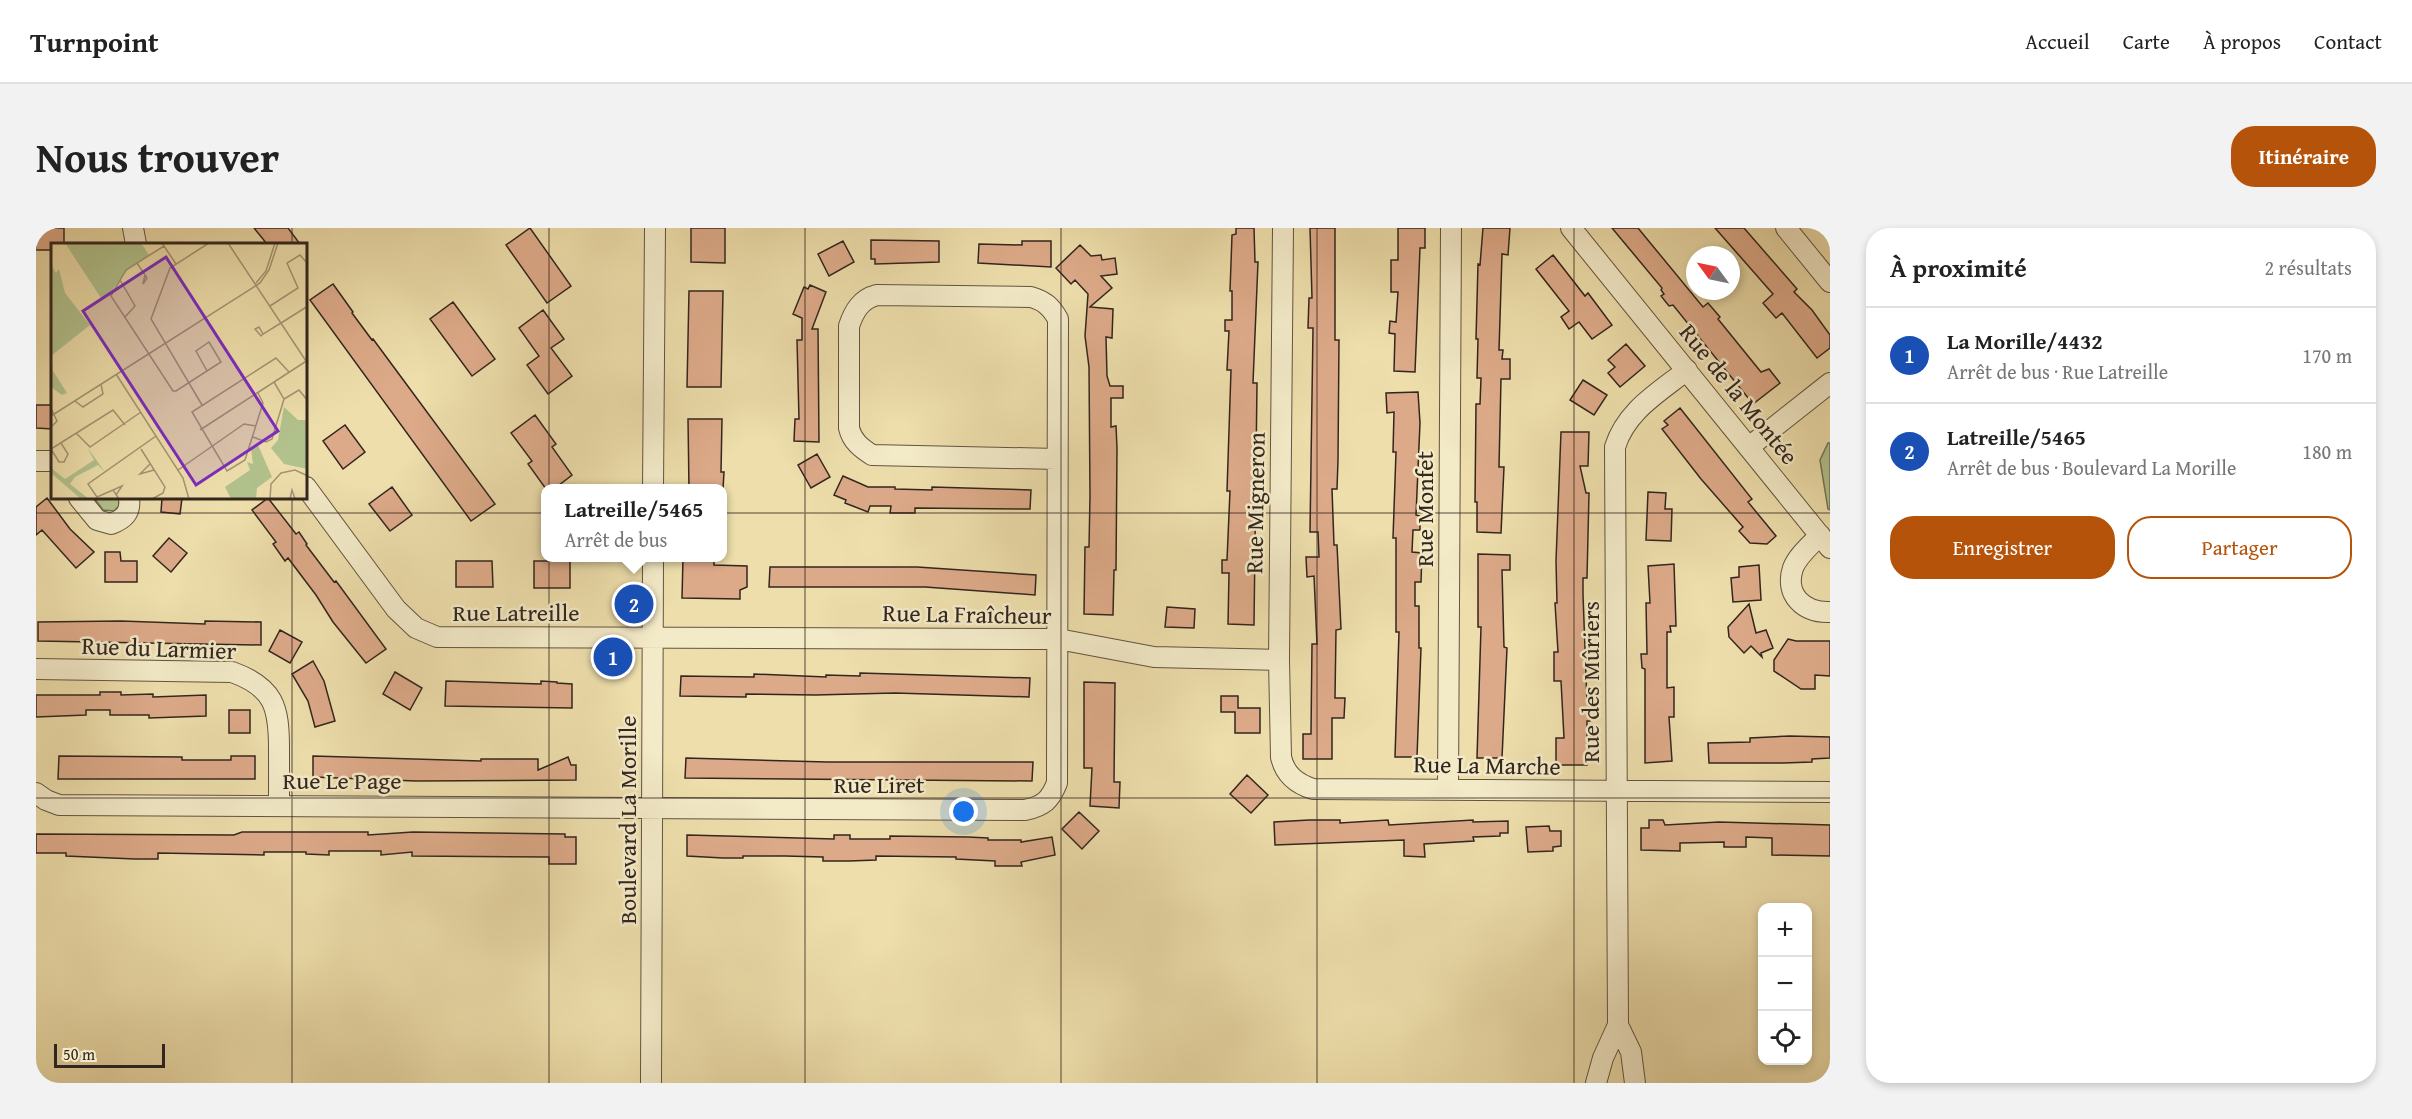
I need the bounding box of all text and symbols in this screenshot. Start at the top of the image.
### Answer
text: Turnpoint [30,21,159,62]
text: Accueil [2025,26,2090,57]
text: Carte [2123,26,2170,57]
text: À propos [2203,26,2281,57]
text: Contact [2314,26,2382,57]
text: Nous trouver [36,126,279,187]
button: Itinéraire [2231,126,2376,187]
inset map [51,243,308,500]
north arrow [1686,246,1740,300]
text: À proximité [1890,248,2027,287]
text: 2 résultats [2264,253,2352,282]
street label: Rue de la Montée [1671,316,1807,472]
text: La Morille/4432 [1947,325,2103,357]
text: 1 [1904,341,1915,370]
text: 170 m [2302,341,2352,370]
text: Arrêt de bus · Rue Latreille [1947,357,2168,386]
text: Latreille/5465 [1947,421,2086,453]
street label: Rue Migneron [1236,431,1274,574]
text: 2 [1904,437,1915,466]
text: 180 m [2302,437,2352,466]
street label: Rue Monfet [1407,450,1442,567]
text: Arrêt de bus · Boulevard La Morille [1947,453,2236,482]
popup [541,484,727,562]
text: Latreille/5465 [564,493,704,525]
button: Enregistrer [1890,516,2115,579]
button: Partager [2127,516,2352,579]
text: Arrêt de bus [564,525,668,554]
pin: 2 [614,582,654,626]
street label: Rue Latreille [452,595,580,630]
street label: Rue La Fraîcheur [882,595,1052,633]
street label: Rue des Mûriers [1573,601,1608,763]
street label: Rue du Larmier [81,628,237,668]
pin: 1 [594,634,632,680]
street label: Boulevard La Morille [610,715,645,925]
street label: Rue La Marche [1413,746,1561,784]
street label: Rue Le Page [282,763,402,798]
street label: Rue Liret [833,767,925,802]
your location [949,797,978,826]
map controls [1758,903,1812,1065]
button: + [1758,903,1812,957]
button: − [1758,957,1812,1011]
button: locate [1758,1011,1812,1065]
scale bar [54,1041,165,1068]
text: 50 m [63,1042,95,1066]

